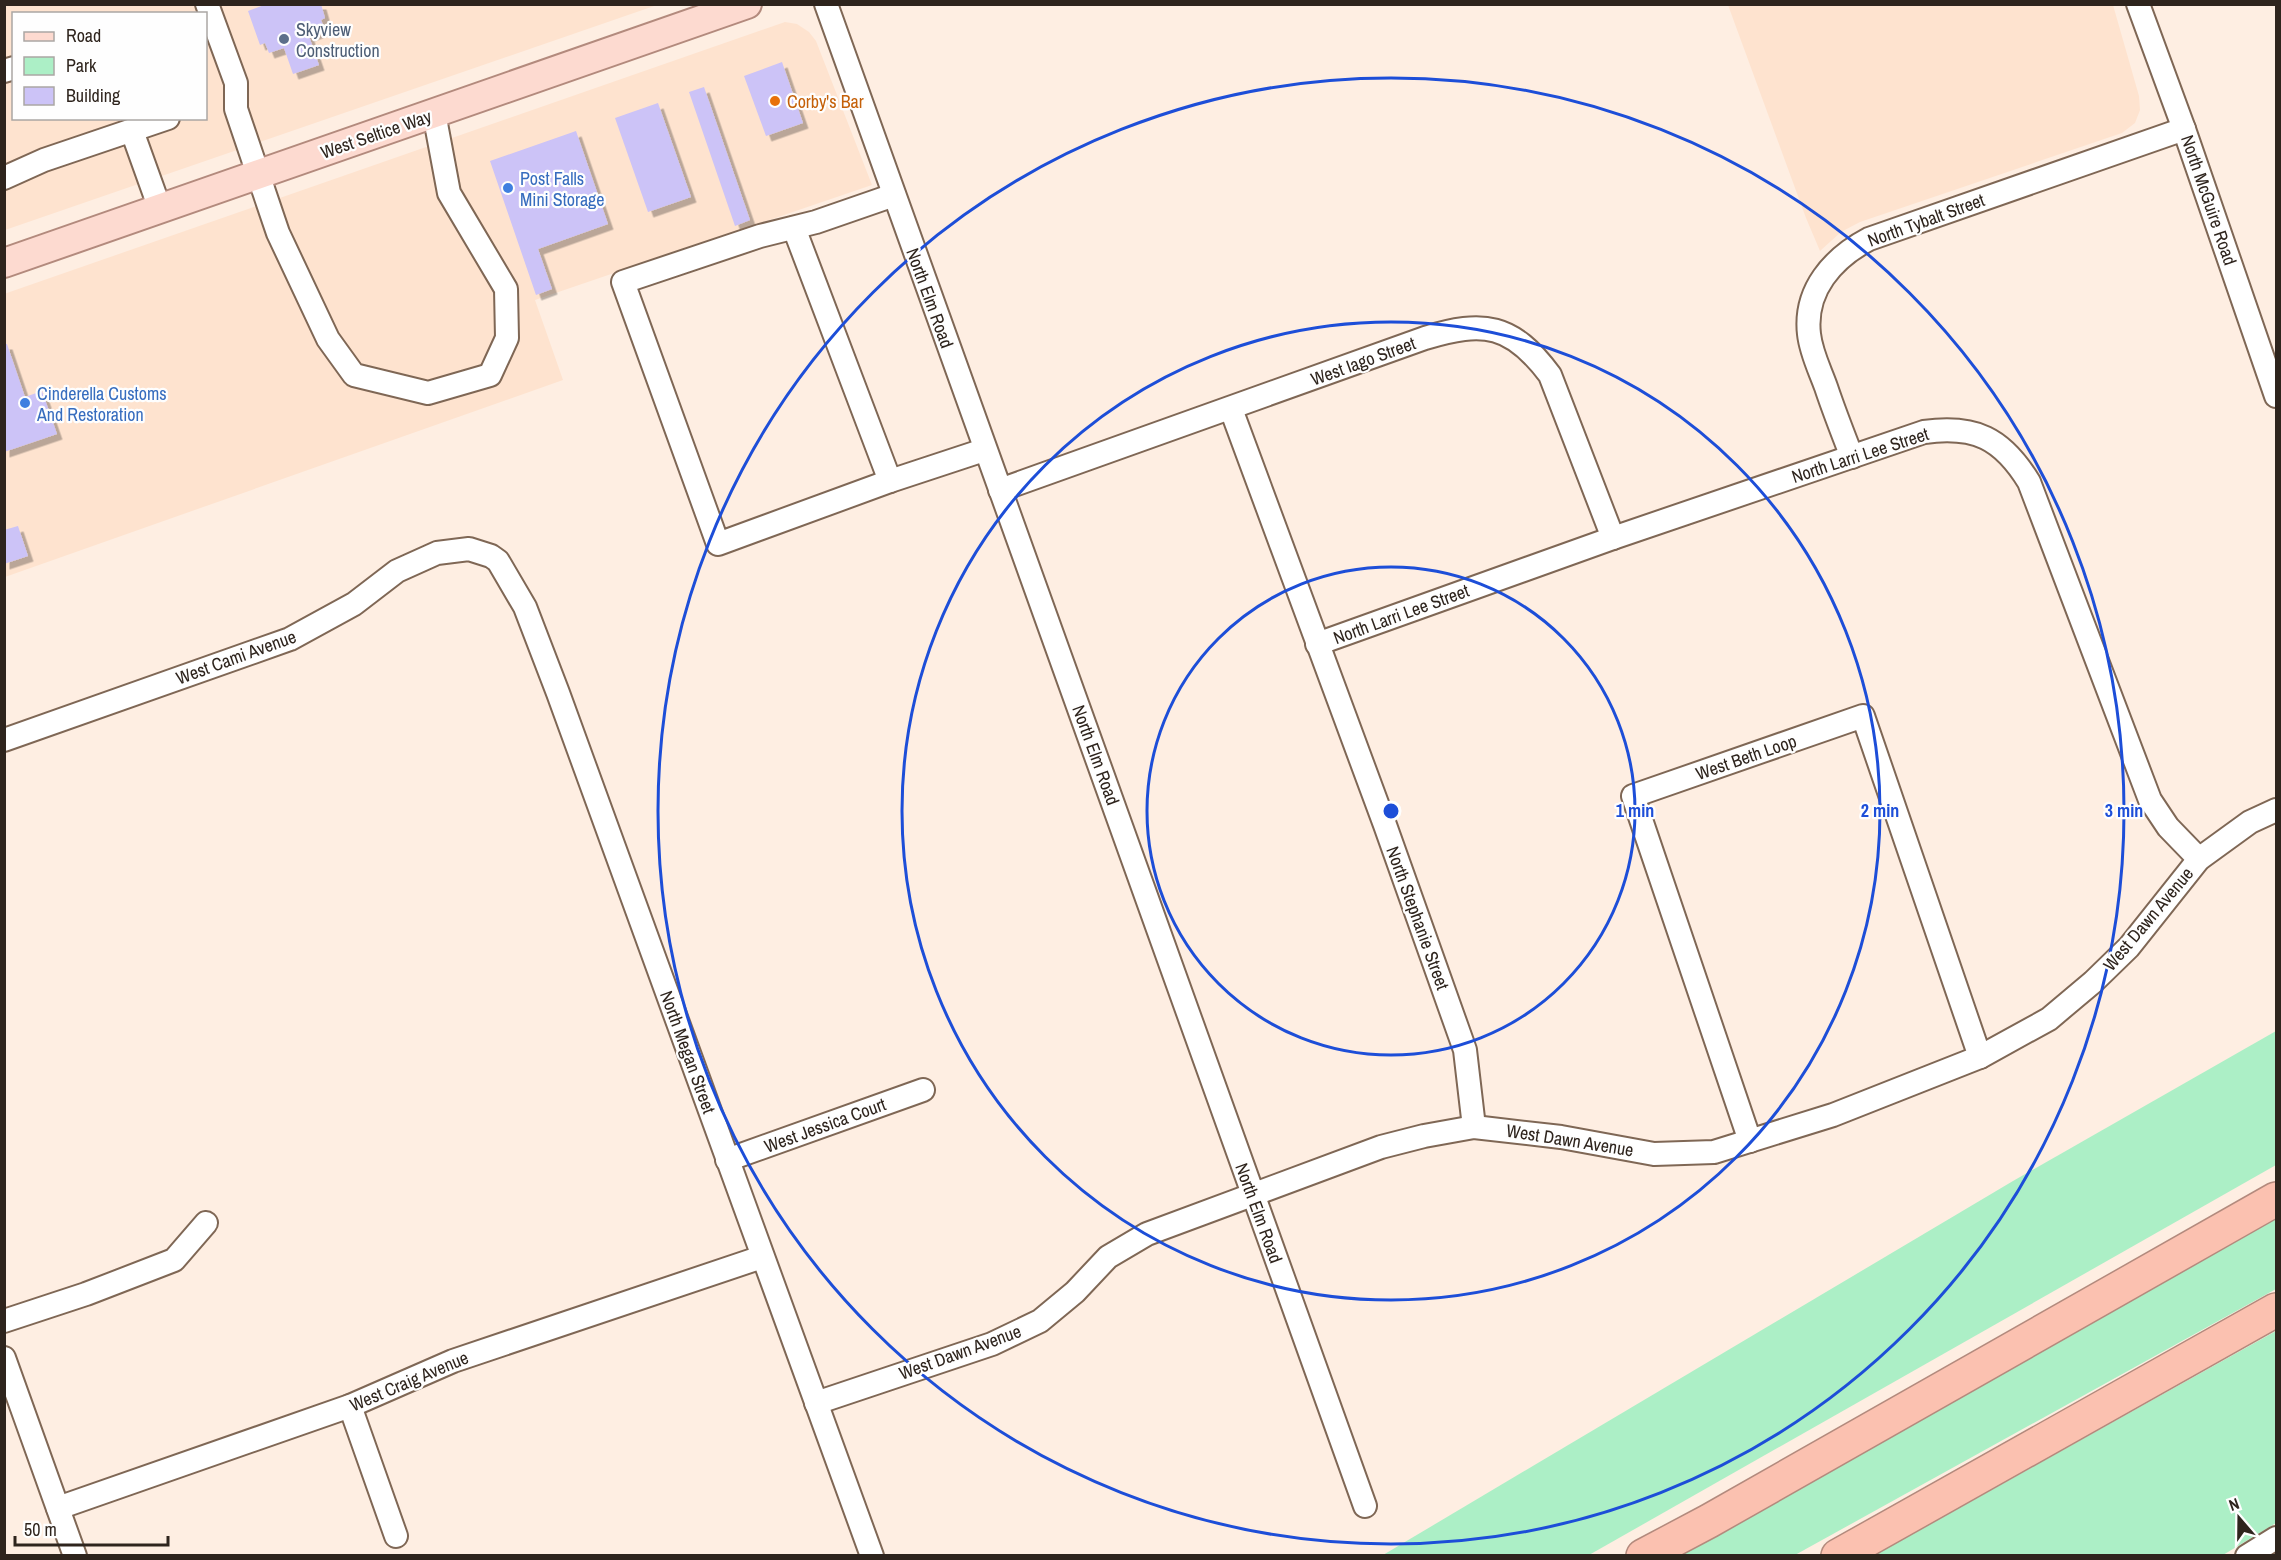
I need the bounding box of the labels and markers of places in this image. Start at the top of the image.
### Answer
place label: Skyview Construction [296,17,380,63]
marker: Skyview Construction [277,32,291,46]
place label: Corby's Bar [787,89,864,114]
marker: Corby's Bar [768,94,782,108]
place label: Post Falls Mini Storage [520,166,605,212]
marker: Post Falls Mini Storage [501,181,515,195]
place label: Cinderella Customs And Restoration [36,381,167,427]
marker: Cinderella Customs And Restoration [18,396,32,410]
centre of rings [1381,801,1401,821]

